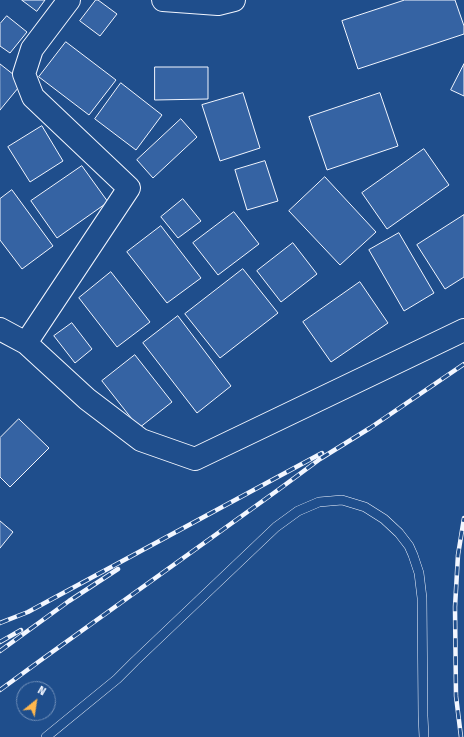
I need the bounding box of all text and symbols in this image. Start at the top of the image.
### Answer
north arrow [16,681,56,721]
text: N [35,684,48,698]

